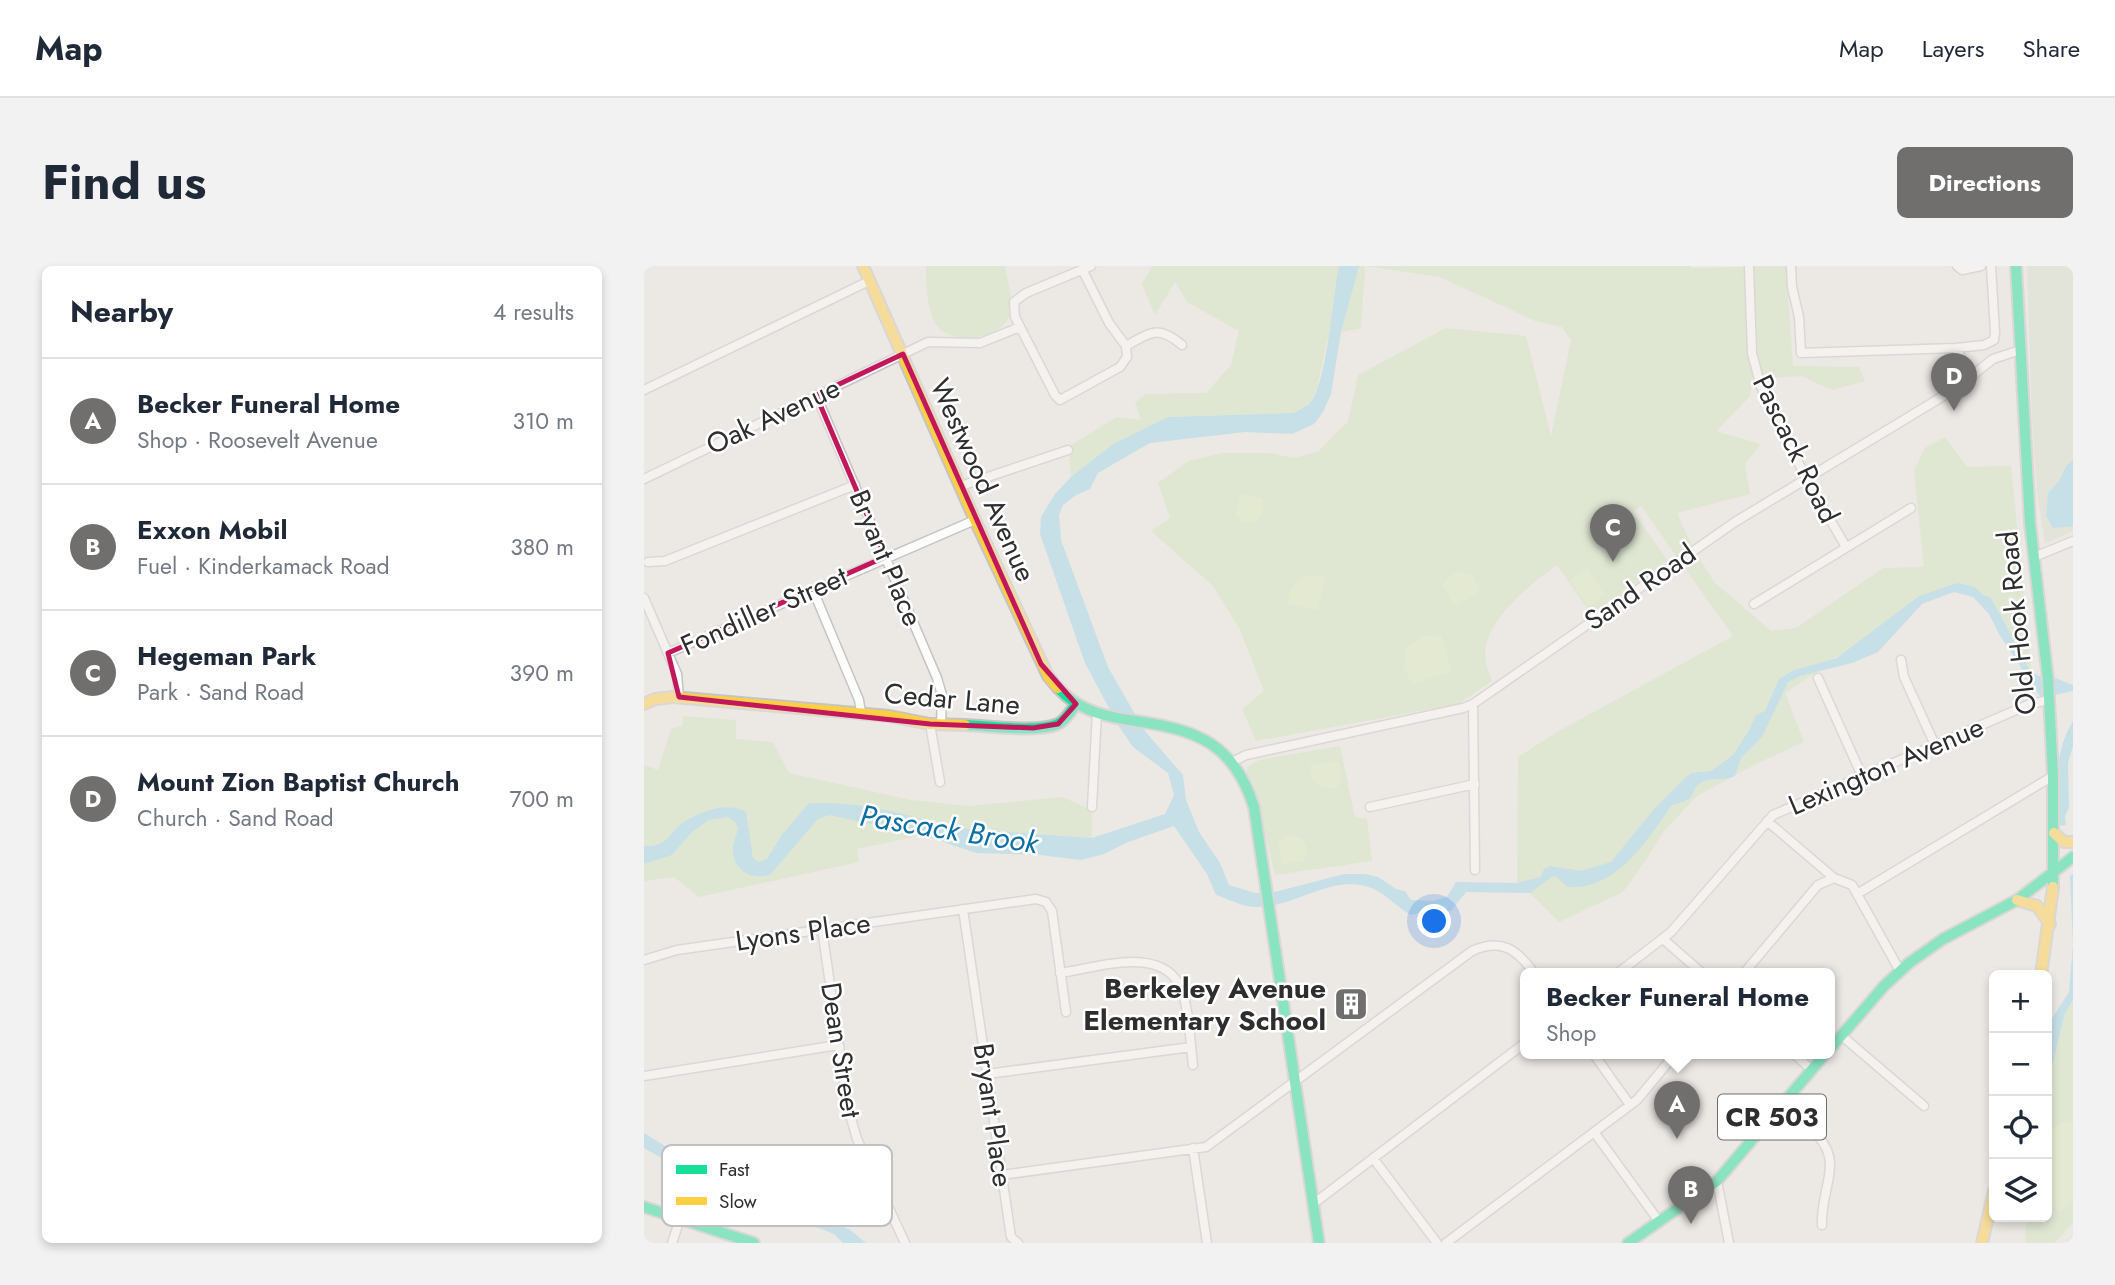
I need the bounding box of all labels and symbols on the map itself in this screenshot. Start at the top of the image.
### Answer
pin: D [1931,353,1977,411]
street label: Oak Avenue [699,367,847,465]
street label: Pascack Road [1742,368,1850,530]
street label: Westwood Avenue [920,372,1046,588]
street label: Bryant Place [839,483,933,633]
pin: C [1590,504,1636,562]
street label: Old Hook Road [1987,529,2047,717]
street label: Sand Road [1576,533,1704,641]
street label: Fondiller Street [674,556,854,666]
street label: Cedar Lane [882,673,1022,725]
street label: Lexington Avenue [1782,706,1990,826]
water label: Pascack Brook [857,794,1042,865]
street label: Lyons Place [733,902,873,962]
your location [1417,904,1451,938]
place label: Berkeley Avenue Elementary School [1083,968,1326,1041]
street label: Dean Street [810,979,872,1121]
building icon: Berkeley Avenue Elementary School [1332,985,1370,1023]
street label: Bryant Place [963,1040,1023,1190]
pin: A [1654,1081,1700,1139]
road number: CR 503 [1718,1094,1826,1140]
legend [662,1145,892,1226]
text: Fast [719,1156,750,1183]
pin: B [1668,1166,1714,1224]
text: Slow [719,1188,757,1215]

